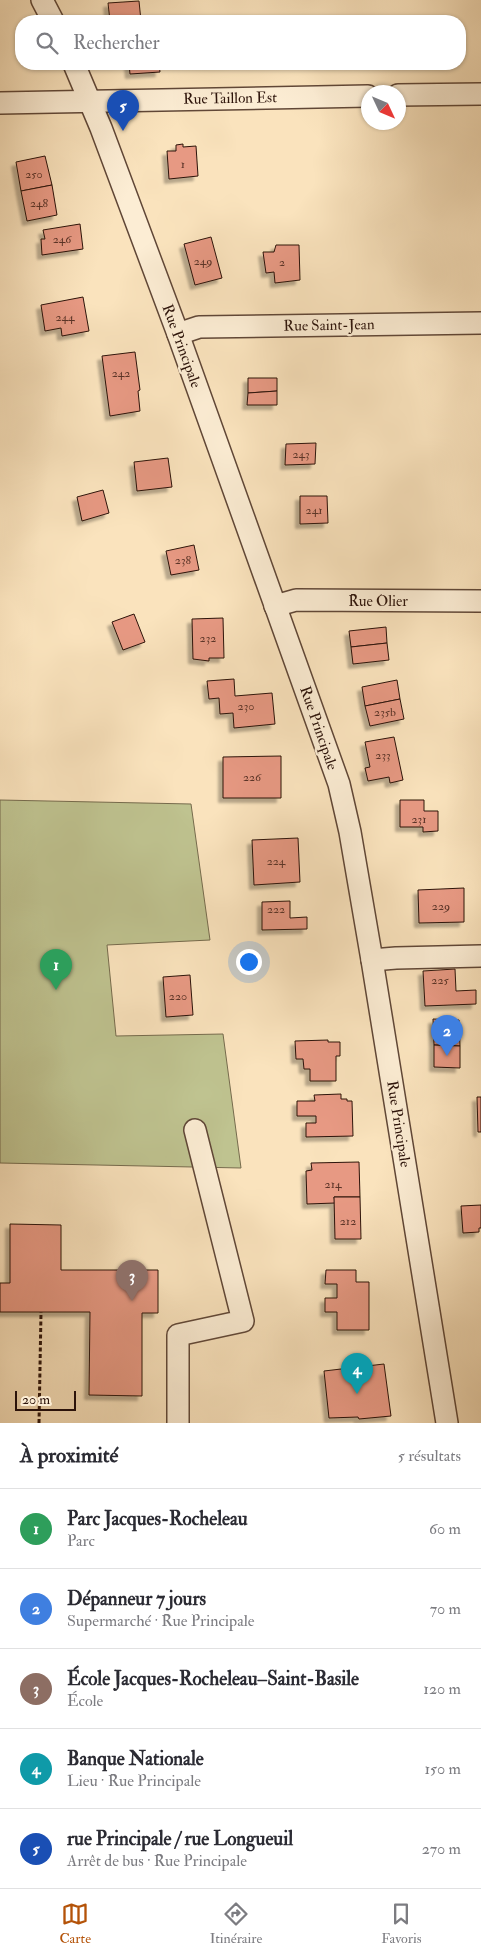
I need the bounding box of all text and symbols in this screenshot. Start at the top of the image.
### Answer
search box [15,15,466,70]
icon: search [33,29,61,57]
text: Rechercher [73,31,160,55]
north arrow [361,85,406,130]
street label: Rue Taillon Est [183,88,277,109]
pin: 5 [107,90,139,131]
house number: 1 [181,157,185,172]
house number: 250 [25,167,43,182]
house number: 248 [30,196,48,211]
house number: 246 [53,232,72,247]
house number: 249 [194,254,212,269]
house number: 2 [279,255,285,270]
street label: Rue Principale [157,302,205,391]
house number: 244 [55,310,75,325]
street label: Rue Saint-Jean [283,315,375,337]
house number: 242 [112,366,130,381]
house number: 243 [292,447,310,462]
house number: 241 [306,503,322,518]
house number: 238 [175,553,192,568]
street label: Rue Olier [348,592,408,611]
house number: 232 [200,631,216,646]
street label: Rue Principale [294,684,342,773]
house number: 230 [238,699,254,714]
house number: 235b [374,705,396,720]
house number: 233 [375,748,391,763]
house number: 226 [243,770,262,785]
house number: 231 [412,812,426,827]
house number: 224 [267,854,286,869]
house number: 229 [432,899,450,914]
house number: 222 [267,902,285,917]
pin: 1 [40,949,72,990]
your location [236,949,262,975]
house number: 225 [431,973,449,988]
house number: 220 [169,989,187,1004]
pin: 2 [431,1015,463,1056]
street label: Rue Principale [381,1079,415,1169]
house number: 214 [325,1177,342,1192]
house number: 212 [340,1214,356,1229]
pin: 3 [116,1260,148,1301]
pin: 4 [341,1353,373,1394]
scale bar [15,1388,76,1411]
text: 20 m [22,1391,50,1408]
text: À proximité [20,1442,118,1469]
text: 5 résultats [398,1446,461,1466]
text: Parc Jacques-Rocheleau [67,1507,248,1531]
text: 1 [33,1519,39,1539]
text: 60 m [429,1519,461,1539]
text: Parc [67,1531,95,1551]
text: Dépanneur 7 jours [67,1587,206,1611]
text: 2 [32,1599,40,1619]
text: 70 m [430,1599,461,1619]
text: Supermarché · Rue Principale [67,1611,254,1631]
text: École Jacques-Rocheleau–Saint-Basile [67,1667,359,1691]
text: 3 [33,1679,39,1699]
text: 120 m [423,1679,461,1699]
text: École [67,1691,103,1711]
text: Banque Nationale [67,1747,204,1771]
text: 4 [32,1759,40,1779]
text: 150 m [424,1759,461,1779]
text: Lieu · Rue Principale [67,1771,201,1791]
text: rue Principale / rue Longueuil [67,1827,293,1851]
text: 5 [32,1839,40,1859]
text: 270 m [422,1839,461,1859]
text: Arrêt de bus · Rue Principale [67,1851,247,1871]
tab: Carte [59,1900,91,1947]
tab: Itinéraire [210,1900,262,1947]
tab: Favoris [381,1900,422,1947]

